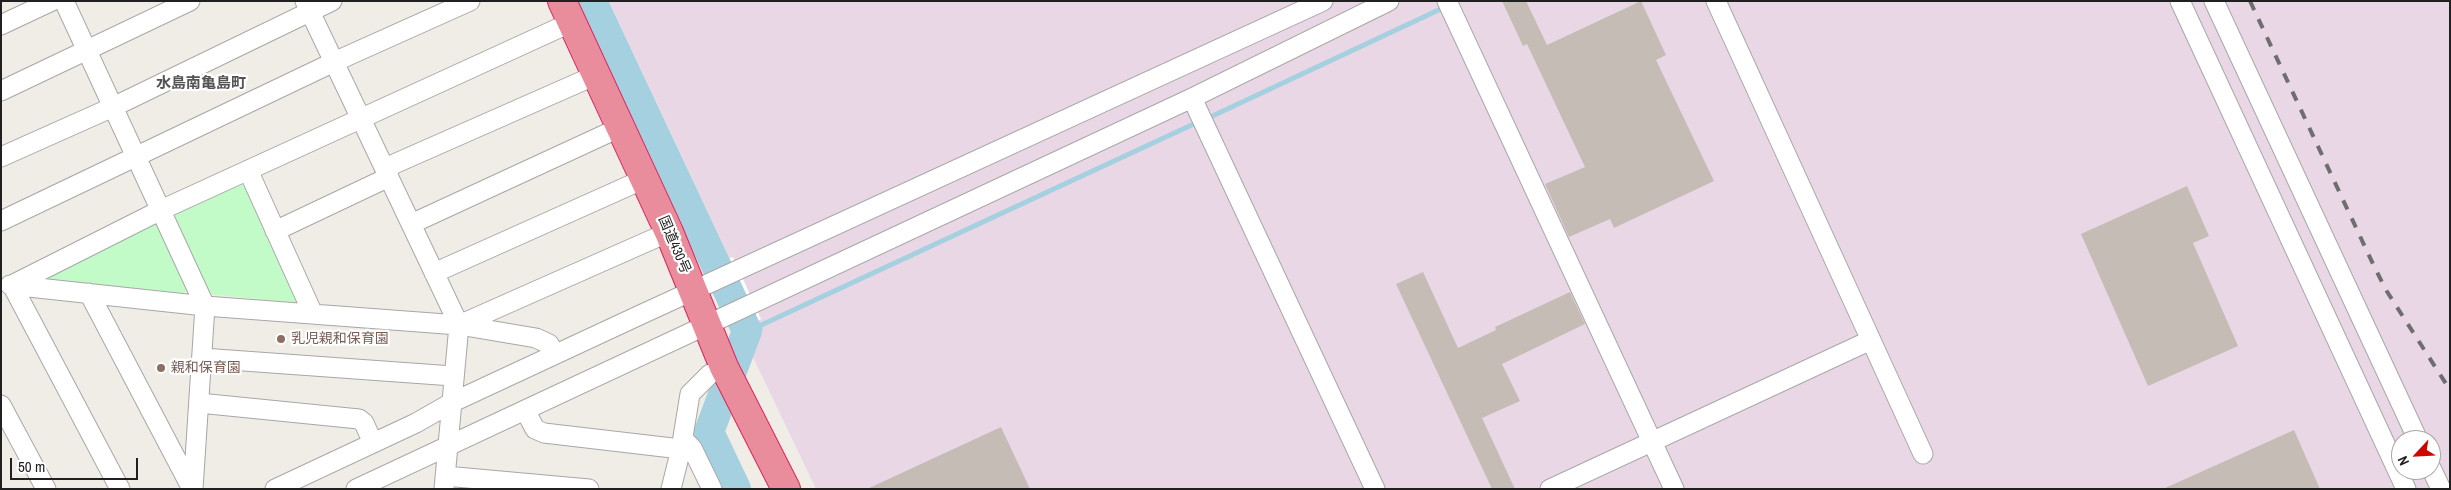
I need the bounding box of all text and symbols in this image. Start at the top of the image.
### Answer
district label: 水島南亀島町 [156,75,246,93]
street label: 国道430号 [654,214,694,276]
place label: 乳児親和保育園 [291,331,389,347]
marker: 乳児親和保育園 [275,333,287,345]
place label: 親和保育園 [171,360,241,376]
marker: 親和保育園 [155,362,167,374]
north arrow [2391,430,2441,480]
scale bar [12,448,140,480]
text: N [2393,453,2413,468]
text: 50 m [18,456,45,477]

